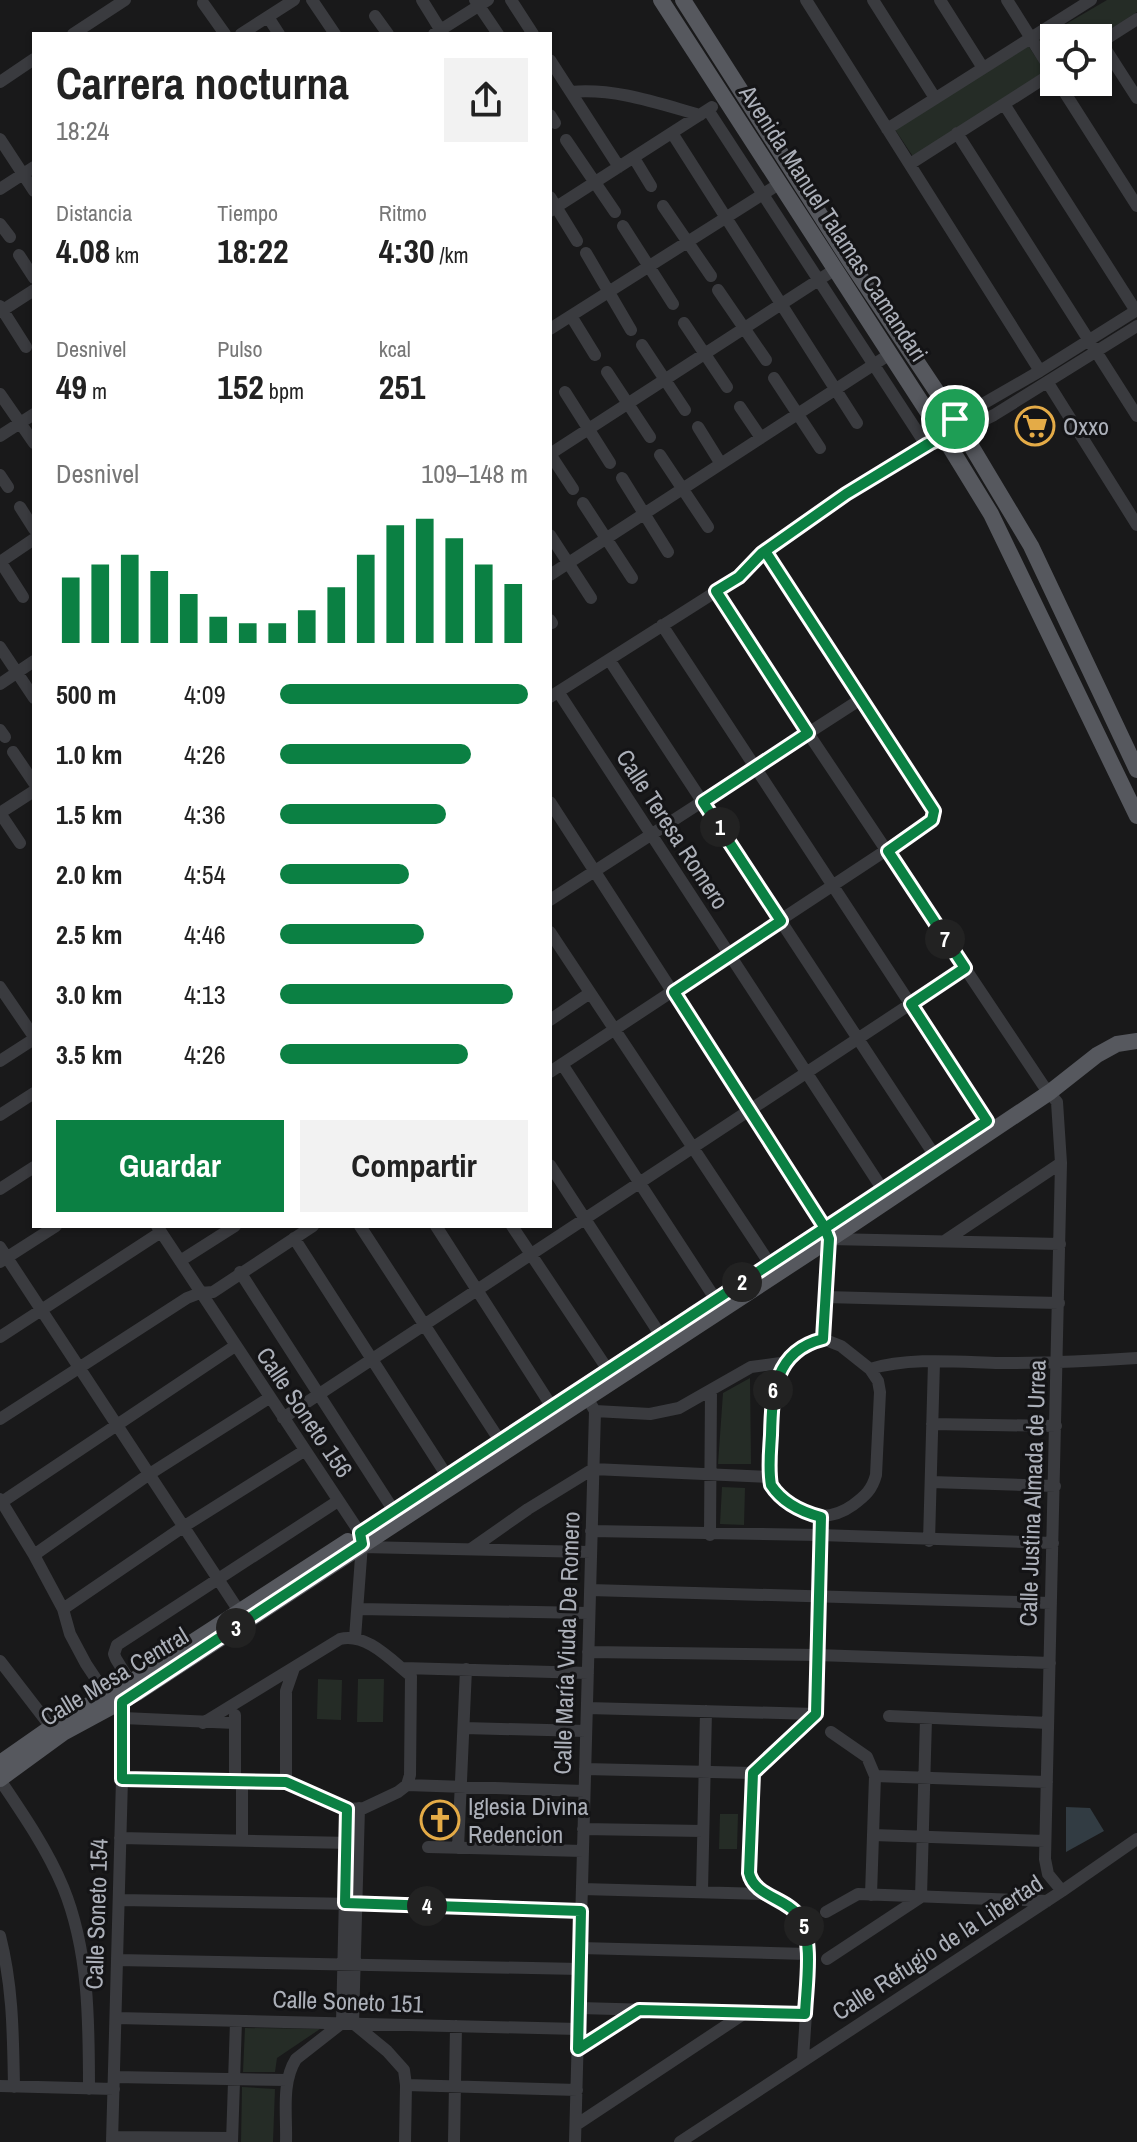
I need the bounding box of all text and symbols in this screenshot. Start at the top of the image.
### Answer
map controls [1040,24,1112,96]
button: locate [1040,24,1112,96]
text: Carrera nocturna [56,53,349,113]
button: share [444,58,528,142]
street label: Avenida Manuel Talamas Camandari [732,78,936,367]
text: 18:24 [56,113,109,148]
text: Distancia [56,198,132,228]
text: Tiempo [217,198,278,228]
text: Ritmo [379,198,427,228]
text: 4.08 [56,228,110,274]
text: 18:22 [217,228,289,274]
text: 4:30 [379,228,434,274]
text: km [110,240,139,270]
text: /km [434,240,469,270]
text: Desnivel [56,334,126,364]
text: Pulso [217,334,262,364]
text: kcal [379,334,411,364]
text: 49 [56,364,87,410]
text: 152 [217,364,264,410]
text: 251 [379,364,425,410]
text: m [87,376,107,406]
text: bpm [264,376,304,406]
pin [921,385,989,453]
icon: arrive [933,397,977,441]
supermarket icon: Oxxo [1014,405,1056,447]
place label: Oxxo [1063,410,1109,442]
text: Desnivel [56,456,139,491]
text: 109–148 m [421,456,528,491]
text: 500 m [56,677,116,712]
text: 4:09 [184,677,226,712]
text: 1.0 km [56,737,122,772]
text: 4:26 [184,737,226,772]
street label: Calle Teresa Romero [609,743,737,915]
text: 1.5 km [56,797,122,832]
text: 4:36 [184,797,226,832]
pin: 1 [700,807,740,847]
text: 1 [715,812,725,842]
text: 2.0 km [56,857,122,892]
text: 4:54 [184,857,226,892]
text: 2.5 km [56,917,122,952]
text: 4:46 [184,917,226,952]
pin: 7 [925,919,965,959]
text: 7 [940,924,950,954]
text: 3.0 km [56,977,122,1012]
text: 4:13 [184,977,226,1012]
text: 3.5 km [56,1037,122,1072]
text: 4:26 [184,1037,226,1072]
button: Guardar [56,1120,284,1212]
button: Compartir [300,1120,528,1212]
pin: 2 [722,1262,762,1302]
text: 2 [737,1267,747,1297]
street label: Calle Soneto 156 [250,1340,360,1484]
street label: Calle Justina Almada de Urrea [1011,1359,1053,1627]
pin: 6 [753,1370,793,1410]
text: 6 [768,1375,778,1405]
street label: Calle María Viuda De Romero [545,1511,587,1775]
pin: 3 [216,1608,256,1648]
text: 3 [231,1613,241,1643]
street label: Calle Mesa Central [34,1619,194,1733]
place label: Iglesia Divina Redencion [468,1790,588,1850]
church icon: Iglesia Divina Redencion [419,1799,461,1841]
street label: Calle Soneto 154 [77,1838,115,1990]
street label: Calle Refugio de la Libertad [826,1867,1048,2027]
pin: 4 [407,1886,447,1926]
text: 4 [422,1891,432,1921]
pin: 5 [784,1906,824,1946]
text: 5 [799,1911,809,1941]
street label: Calle Soneto 151 [272,1982,424,2020]

